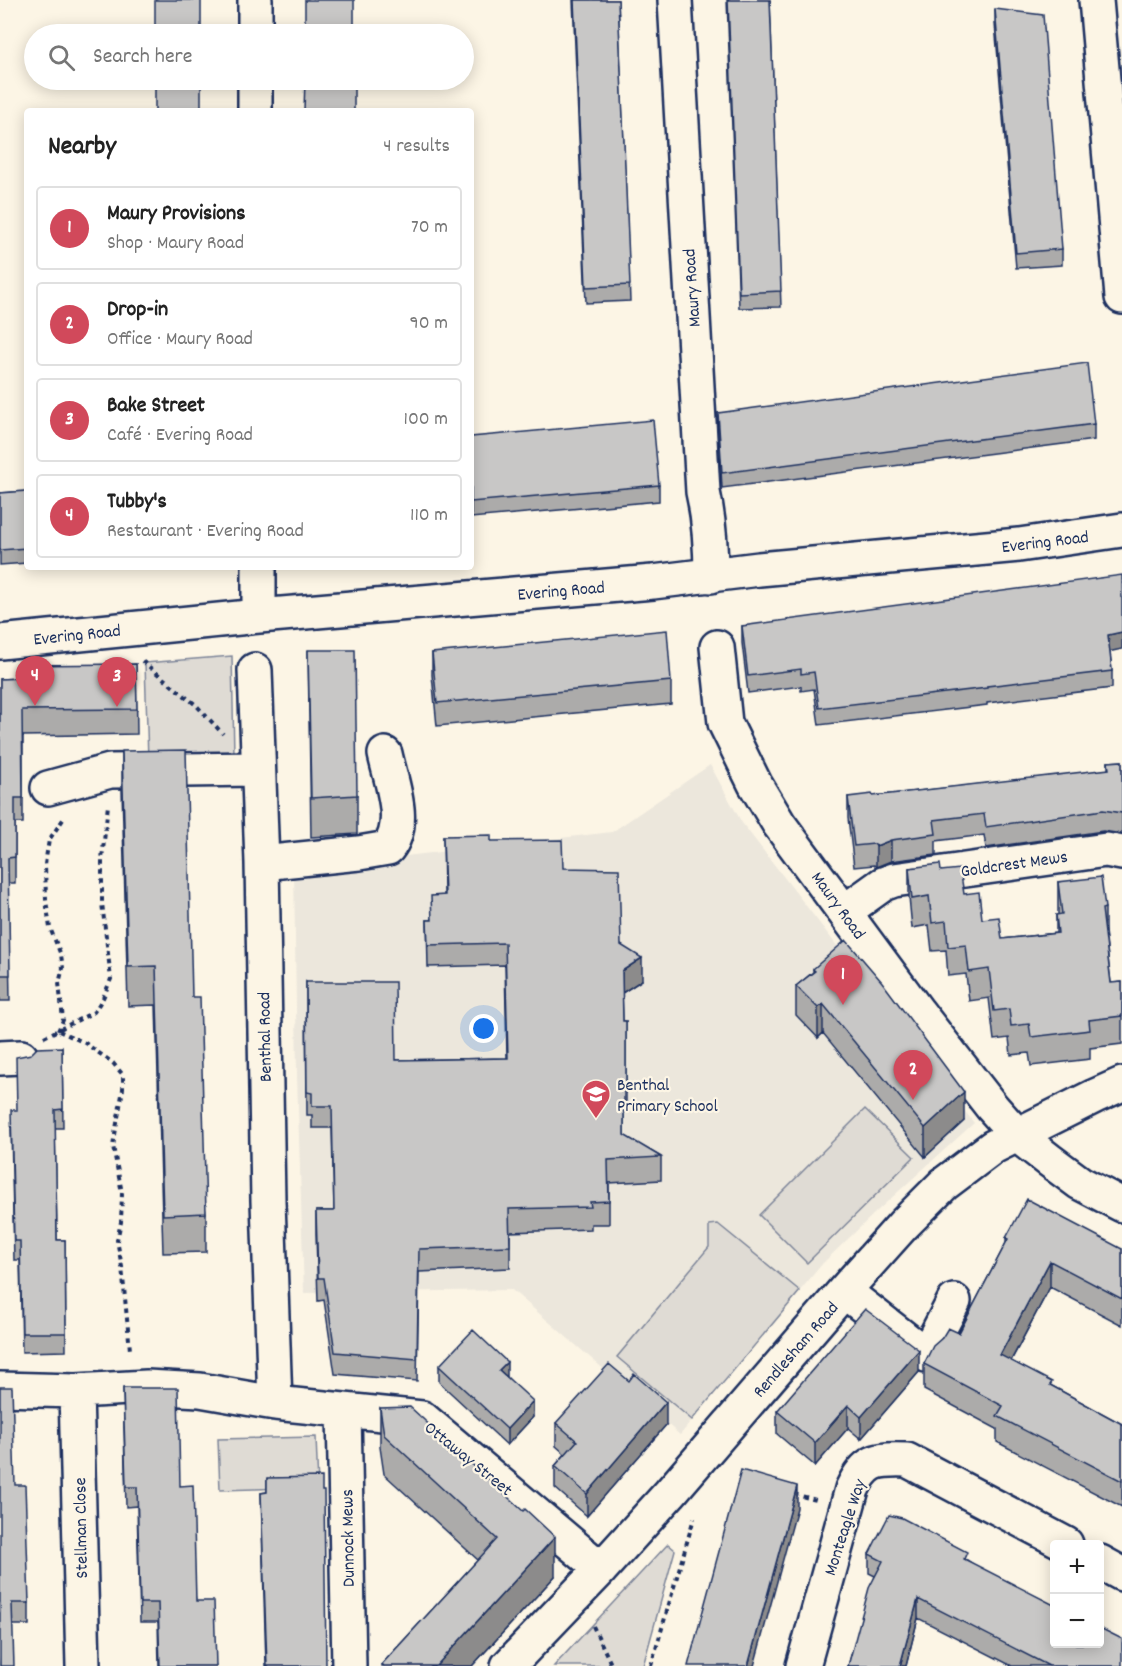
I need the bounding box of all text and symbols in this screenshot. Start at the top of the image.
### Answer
search box [24,24,474,90]
icon: search [45,41,78,74]
text: Search here [93,42,192,73]
text: Nearby [48,129,116,166]
text: 4 results [383,133,450,161]
text: Maury Provisions [107,199,245,230]
text: 1 [67,214,72,242]
text: 70 m [411,214,448,242]
text: Shop · Maury Road [107,230,244,258]
street label: Maury Road [678,248,709,328]
text: Drop-in [107,295,168,326]
text: 2 [65,310,74,338]
text: 90 m [410,310,448,338]
text: Office · Maury Road [107,326,253,354]
text: Bake Street [107,391,205,422]
text: 3 [65,406,74,434]
text: 100 m [404,406,448,434]
text: Café · Evering Road [107,422,253,450]
text: Tubby's [107,487,167,518]
text: 4 [65,502,74,530]
text: 110 m [410,502,448,530]
text: Restaurant · Evering Road [107,518,304,546]
street label: Evering Road [1000,526,1090,561]
street label: Evering Road [517,576,606,609]
street label: Evering Road [32,619,122,653]
pin: 4 [15,656,54,706]
pin: 3 [98,658,136,707]
street label: Goldcrest Mews [959,846,1069,885]
street label: Maury Road [804,867,870,946]
pin: 1 [824,956,862,1005]
street label: Benthal Road [253,992,280,1082]
your location [469,1014,498,1043]
pin: 2 [894,1050,932,1100]
place label: Benthal Primary School [617,1074,718,1120]
school or university icon: Benthal Primary School [580,1078,612,1120]
street label: Rendlesham Road [748,1297,846,1404]
street label: Ottaway Street [418,1416,517,1504]
street label: Monteagle Way [819,1476,874,1579]
street label: Stellman Close [69,1477,96,1579]
street label: Dunnock Mews [336,1489,363,1587]
map controls [1050,1540,1104,1648]
button: + [1050,1540,1104,1594]
button: − [1050,1594,1104,1648]

